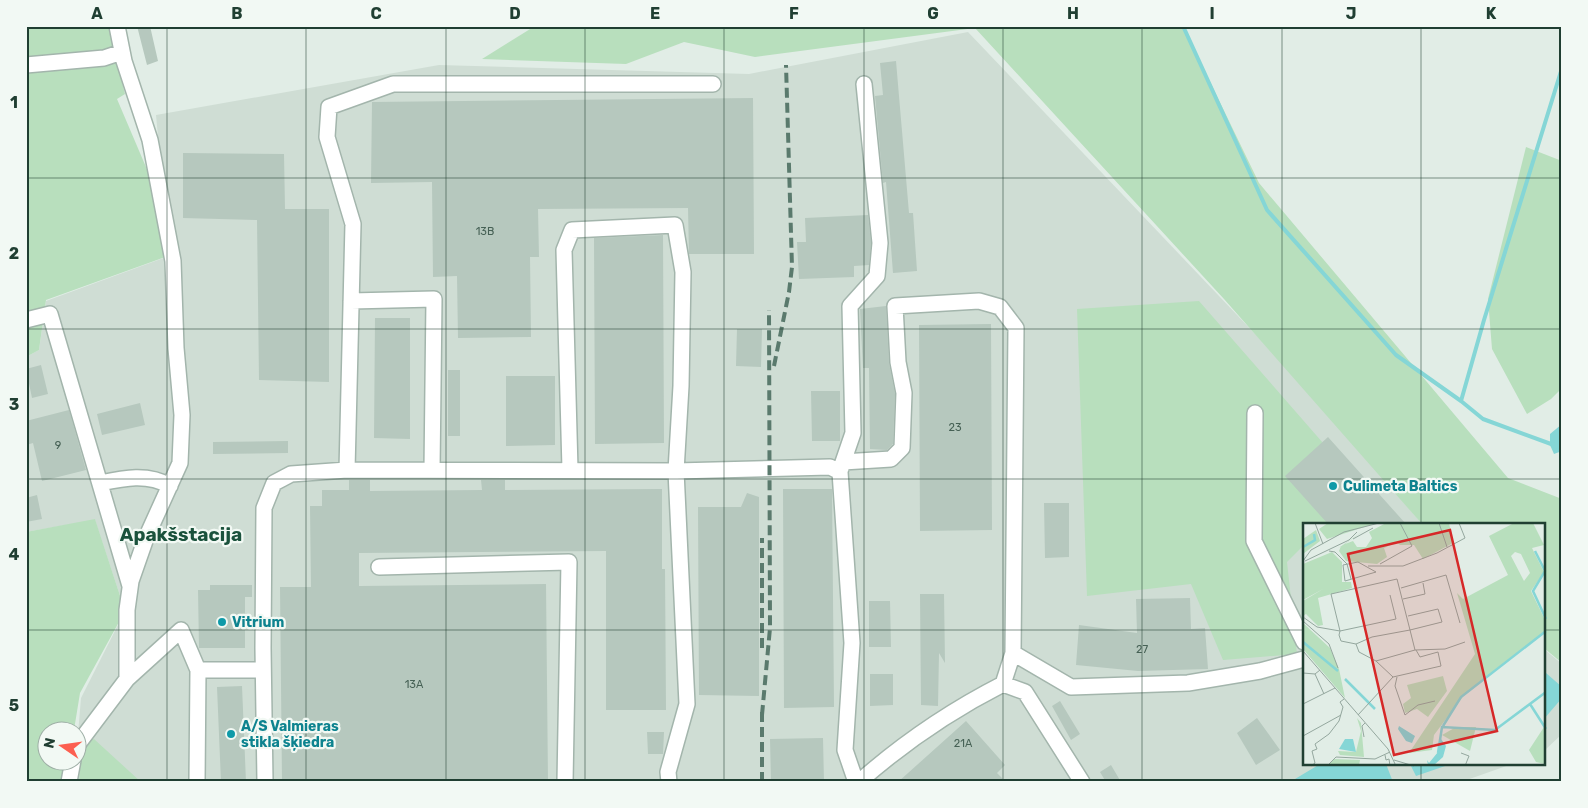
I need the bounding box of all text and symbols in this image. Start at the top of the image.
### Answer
text: A [91,4,103,23]
text: B [231,4,243,23]
text: C [370,4,382,23]
text: D [509,4,521,23]
text: E [650,4,660,23]
text: F [789,4,799,23]
text: G [927,4,939,23]
text: H [1067,4,1079,23]
text: I [1209,4,1215,23]
text: J [1346,4,1356,23]
text: K [1486,4,1497,23]
text: 1 [10,93,18,112]
house number: 13B [476,225,494,238]
text: 2 [9,244,19,263]
text: 3 [9,395,19,414]
house number: 23 [948,421,962,434]
house number: 9 [55,439,61,452]
place label: Culimeta Baltics [1343,478,1458,495]
marker: Culimeta Baltics [1327,480,1339,492]
district label: Apakšstacija [120,523,242,546]
inset map [1303,523,1546,766]
text: 4 [9,545,20,564]
place label: Vitrium [232,614,284,631]
marker: Vitrium [216,616,228,628]
house number: 27 [1136,643,1148,656]
house number: 13A [405,678,424,691]
text: 5 [9,696,19,715]
place label: A/S Valmieras stikla šķiedra [241,718,339,751]
north arrow [38,720,88,770]
marker: A/S Valmieras stikla šķiedra [225,728,237,740]
text: N [40,736,59,750]
house number: 21A [954,737,973,750]

